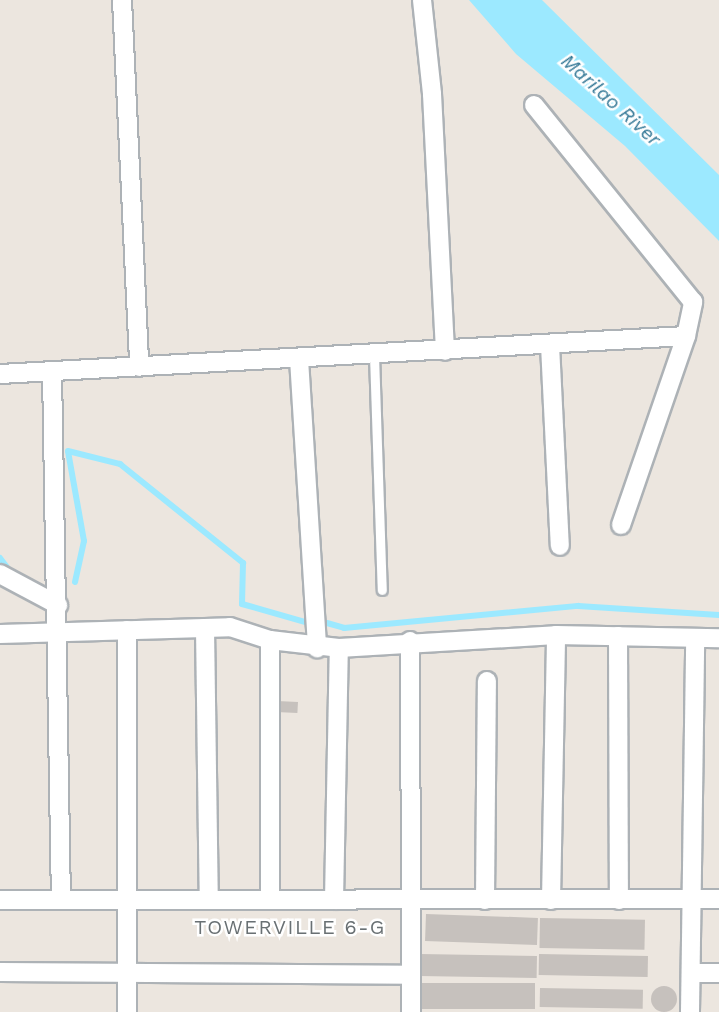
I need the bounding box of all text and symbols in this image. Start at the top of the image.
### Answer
water label: Marilao River [556,49,666,151]
district label: TOWERVILLE 6-G [194,915,386,939]

